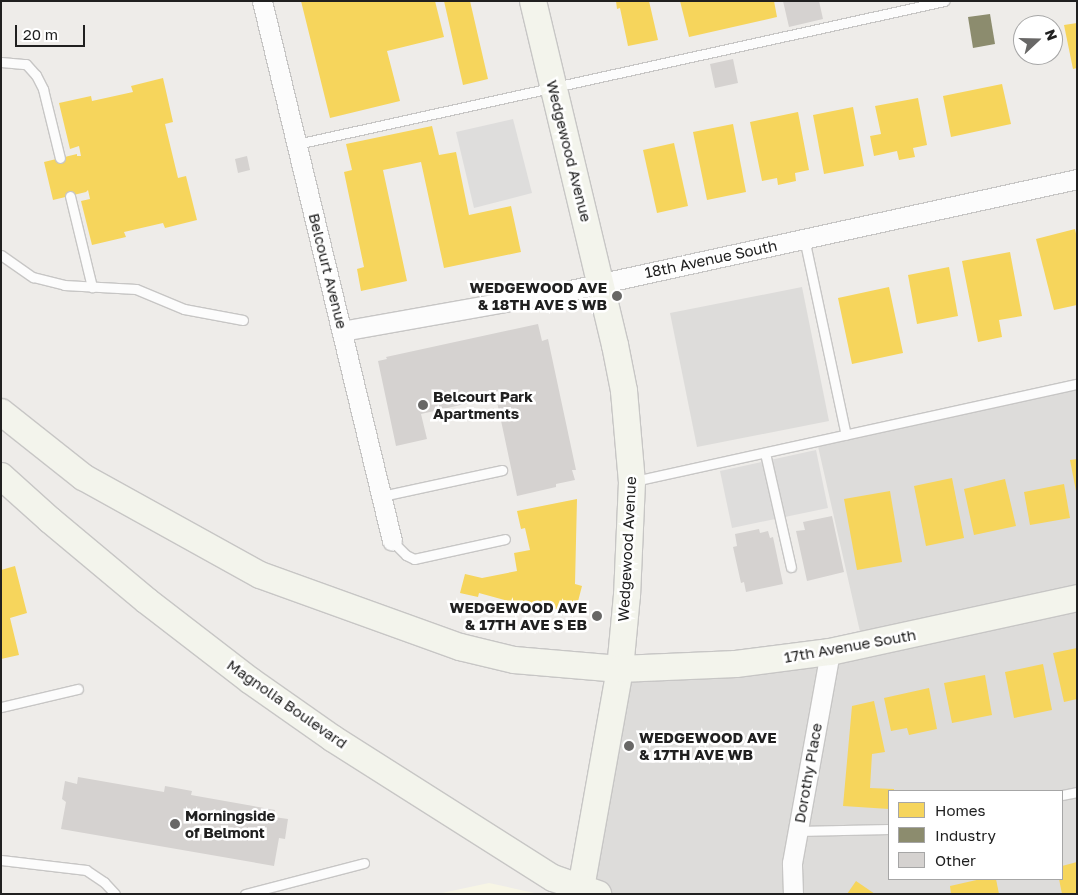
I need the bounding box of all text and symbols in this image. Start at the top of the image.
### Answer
scale bar [18,15,88,47]
north arrow [1013,15,1063,65]
text: 20 m [23,25,58,43]
text: N [1042,27,1061,43]
street label: Wedgewood Avenue [543,78,595,224]
street label: Belcourt Avenue [305,211,351,331]
street label: 18th Avenue South [643,236,779,282]
place label: WEDGEWOOD AVE & 18TH AVE S WB [469,278,607,313]
marker: WEDGEWOOD AVE & 18TH AVE S WB [611,290,623,302]
place label: Belcourt Park Apartments [433,387,533,422]
marker: Belcourt Park Apartments [417,399,429,411]
street label: Wedgewood Avenue [614,476,640,622]
place label: WEDGEWOOD AVE & 17TH AVE S EB [449,598,587,633]
marker: WEDGEWOOD AVE & 17TH AVE S EB [591,610,603,622]
street label: 17th Avenue South [783,626,917,666]
street label: Magnolia Boulevard [224,656,350,752]
street label: Dorothy Place [790,722,826,824]
place label: WEDGEWOOD AVE & 17TH AVE WB [639,728,777,763]
marker: WEDGEWOOD AVE & 17TH AVE WB [623,740,635,752]
legend [888,790,1063,880]
text: Homes [935,801,985,819]
place label: Morningside of Belmont [185,806,275,841]
marker: Morningside of Belmont [169,818,181,830]
text: Industry [935,826,996,844]
text: Other [935,851,976,869]

